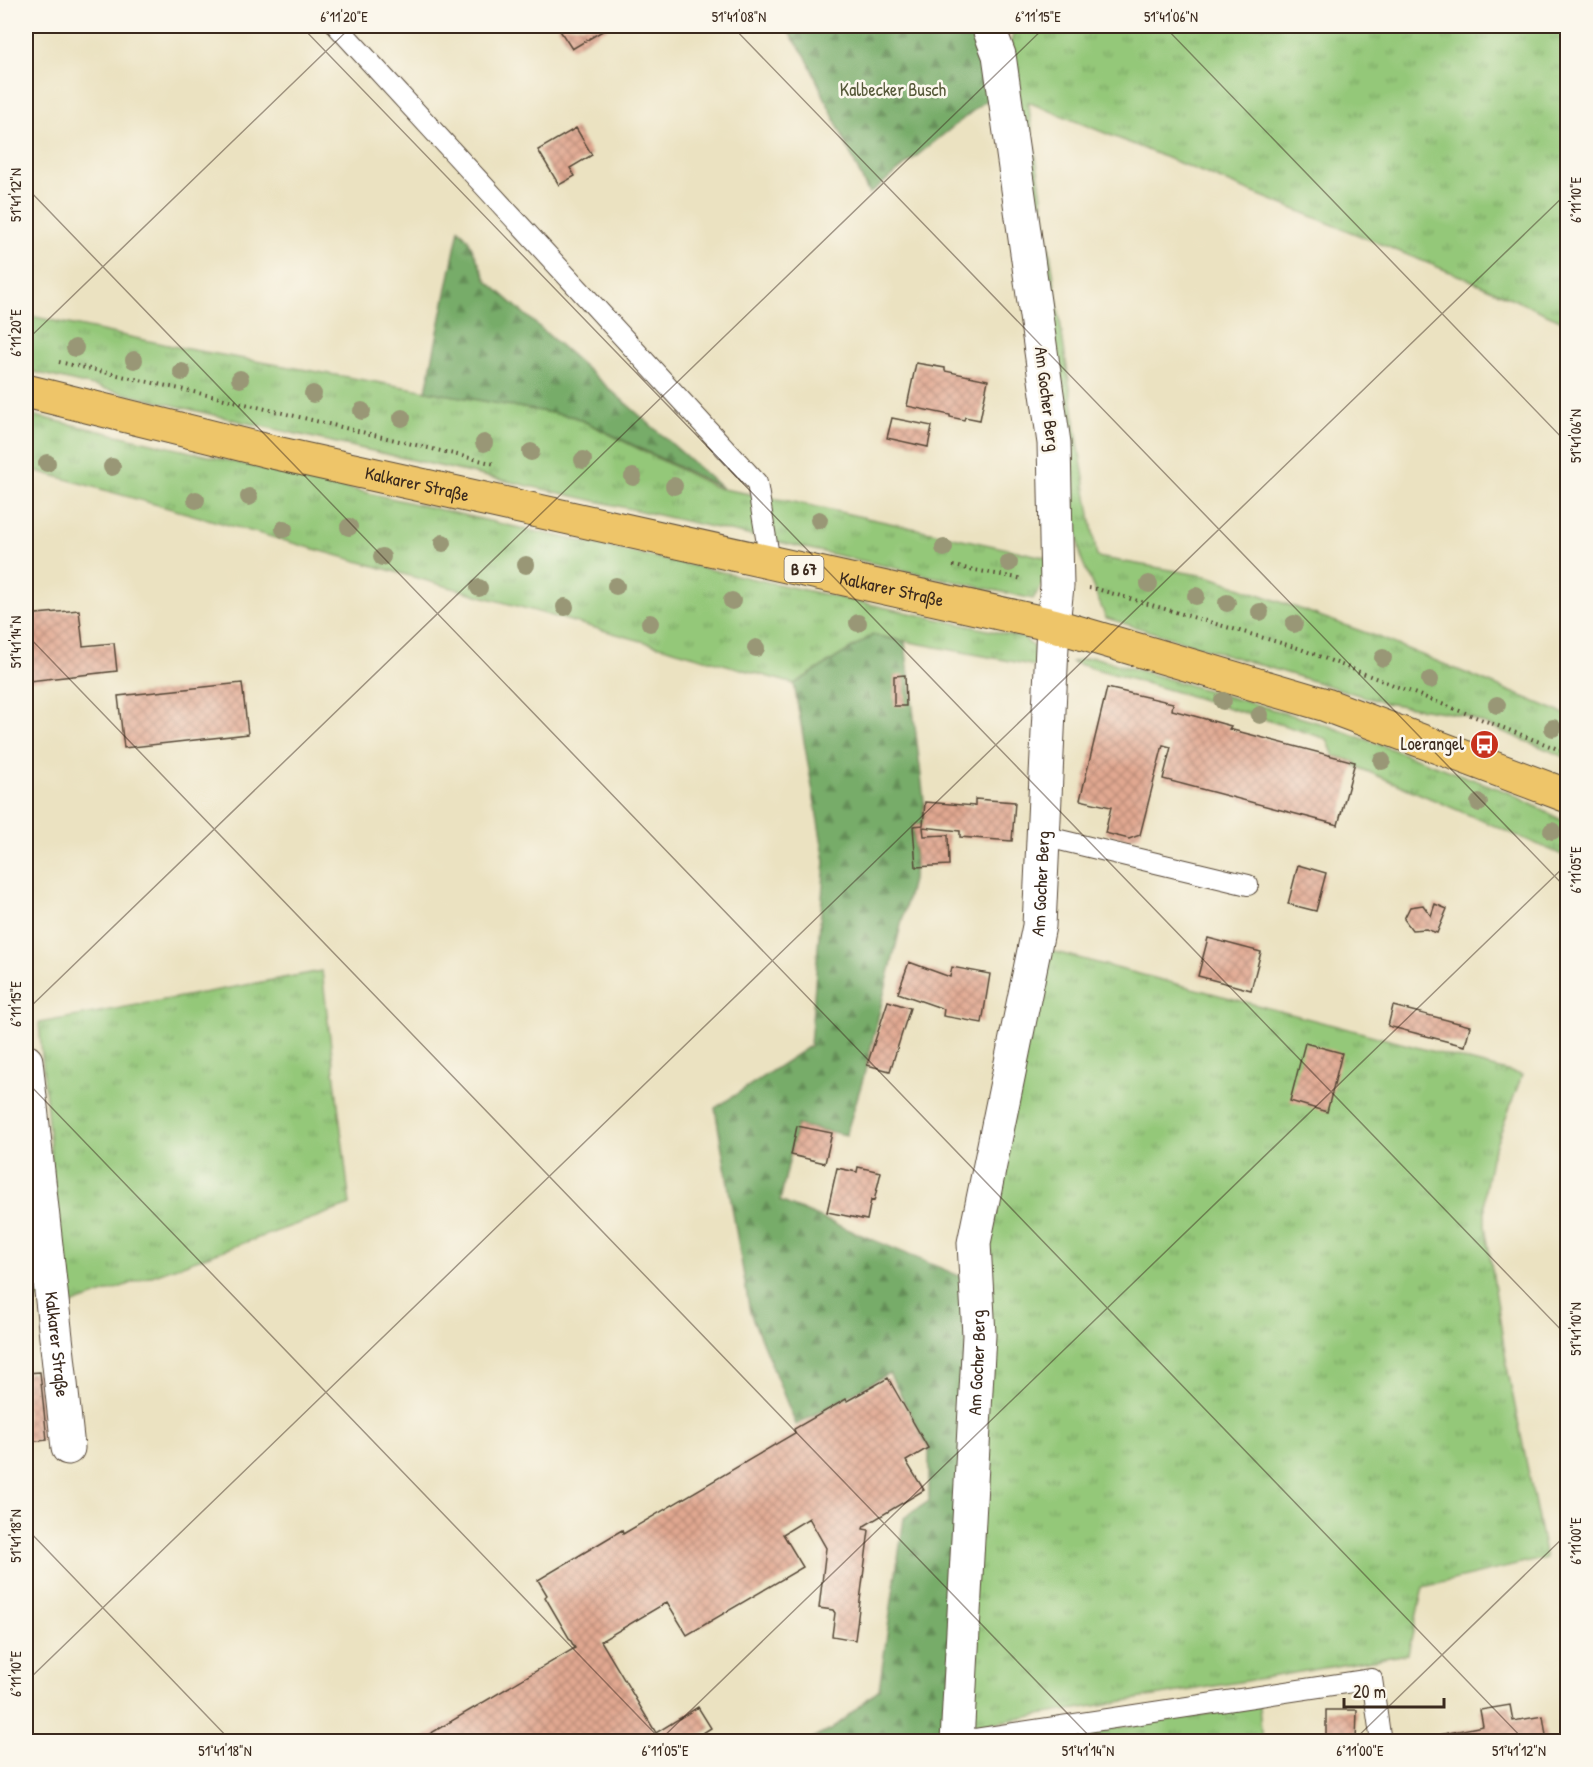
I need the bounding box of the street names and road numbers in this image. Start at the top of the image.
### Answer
street label: Am Gocher Berg [1029,345,1066,453]
street label: Kalkarer Straße [363,460,472,507]
road number: B 67 [784,556,824,582]
street label: Kalkarer Straße [837,565,946,612]
street label: Am Gocher Berg [1024,830,1055,938]
street label: Kalkarer Straße [39,1290,75,1398]
street label: Am Gocher Berg [962,1309,991,1416]

